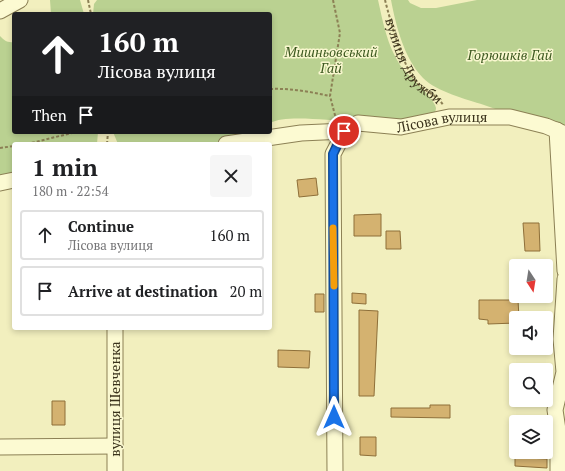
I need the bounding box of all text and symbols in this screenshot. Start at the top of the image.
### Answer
street label: вулиця Дружби [381,15,447,108]
text: 160 m [98,23,179,60]
icon: ahead [32,28,84,80]
park label: Мишньовський Гай [284,42,378,77]
park label: Горюшків Гай [467,45,553,64]
text: Лісова вулиця [98,59,216,83]
icon: arrive [75,104,97,126]
text: Then [32,105,67,125]
street label: Лісова вулиця [394,107,487,137]
pin [327,114,361,148]
icon: arrive [333,120,355,142]
text: 1 min [32,151,98,183]
button: close [210,155,252,197]
text: 180 m · 22:54 [32,182,109,200]
text: Continue [68,216,134,236]
icon: ahead [34,224,56,246]
text: 160 m [209,225,250,245]
text: Лісова вулиця [68,236,153,254]
north arrow [509,259,553,303]
map controls [509,259,553,459]
icon: arrive [34,280,56,302]
text: Arrive at destination [68,281,218,301]
text: 20 m [230,281,262,301]
button: sound [509,311,553,355]
street label: вулиця Шевченка [105,341,124,457]
button: search [509,363,553,407]
position arrow [313,396,355,438]
button: layers [509,415,553,459]

